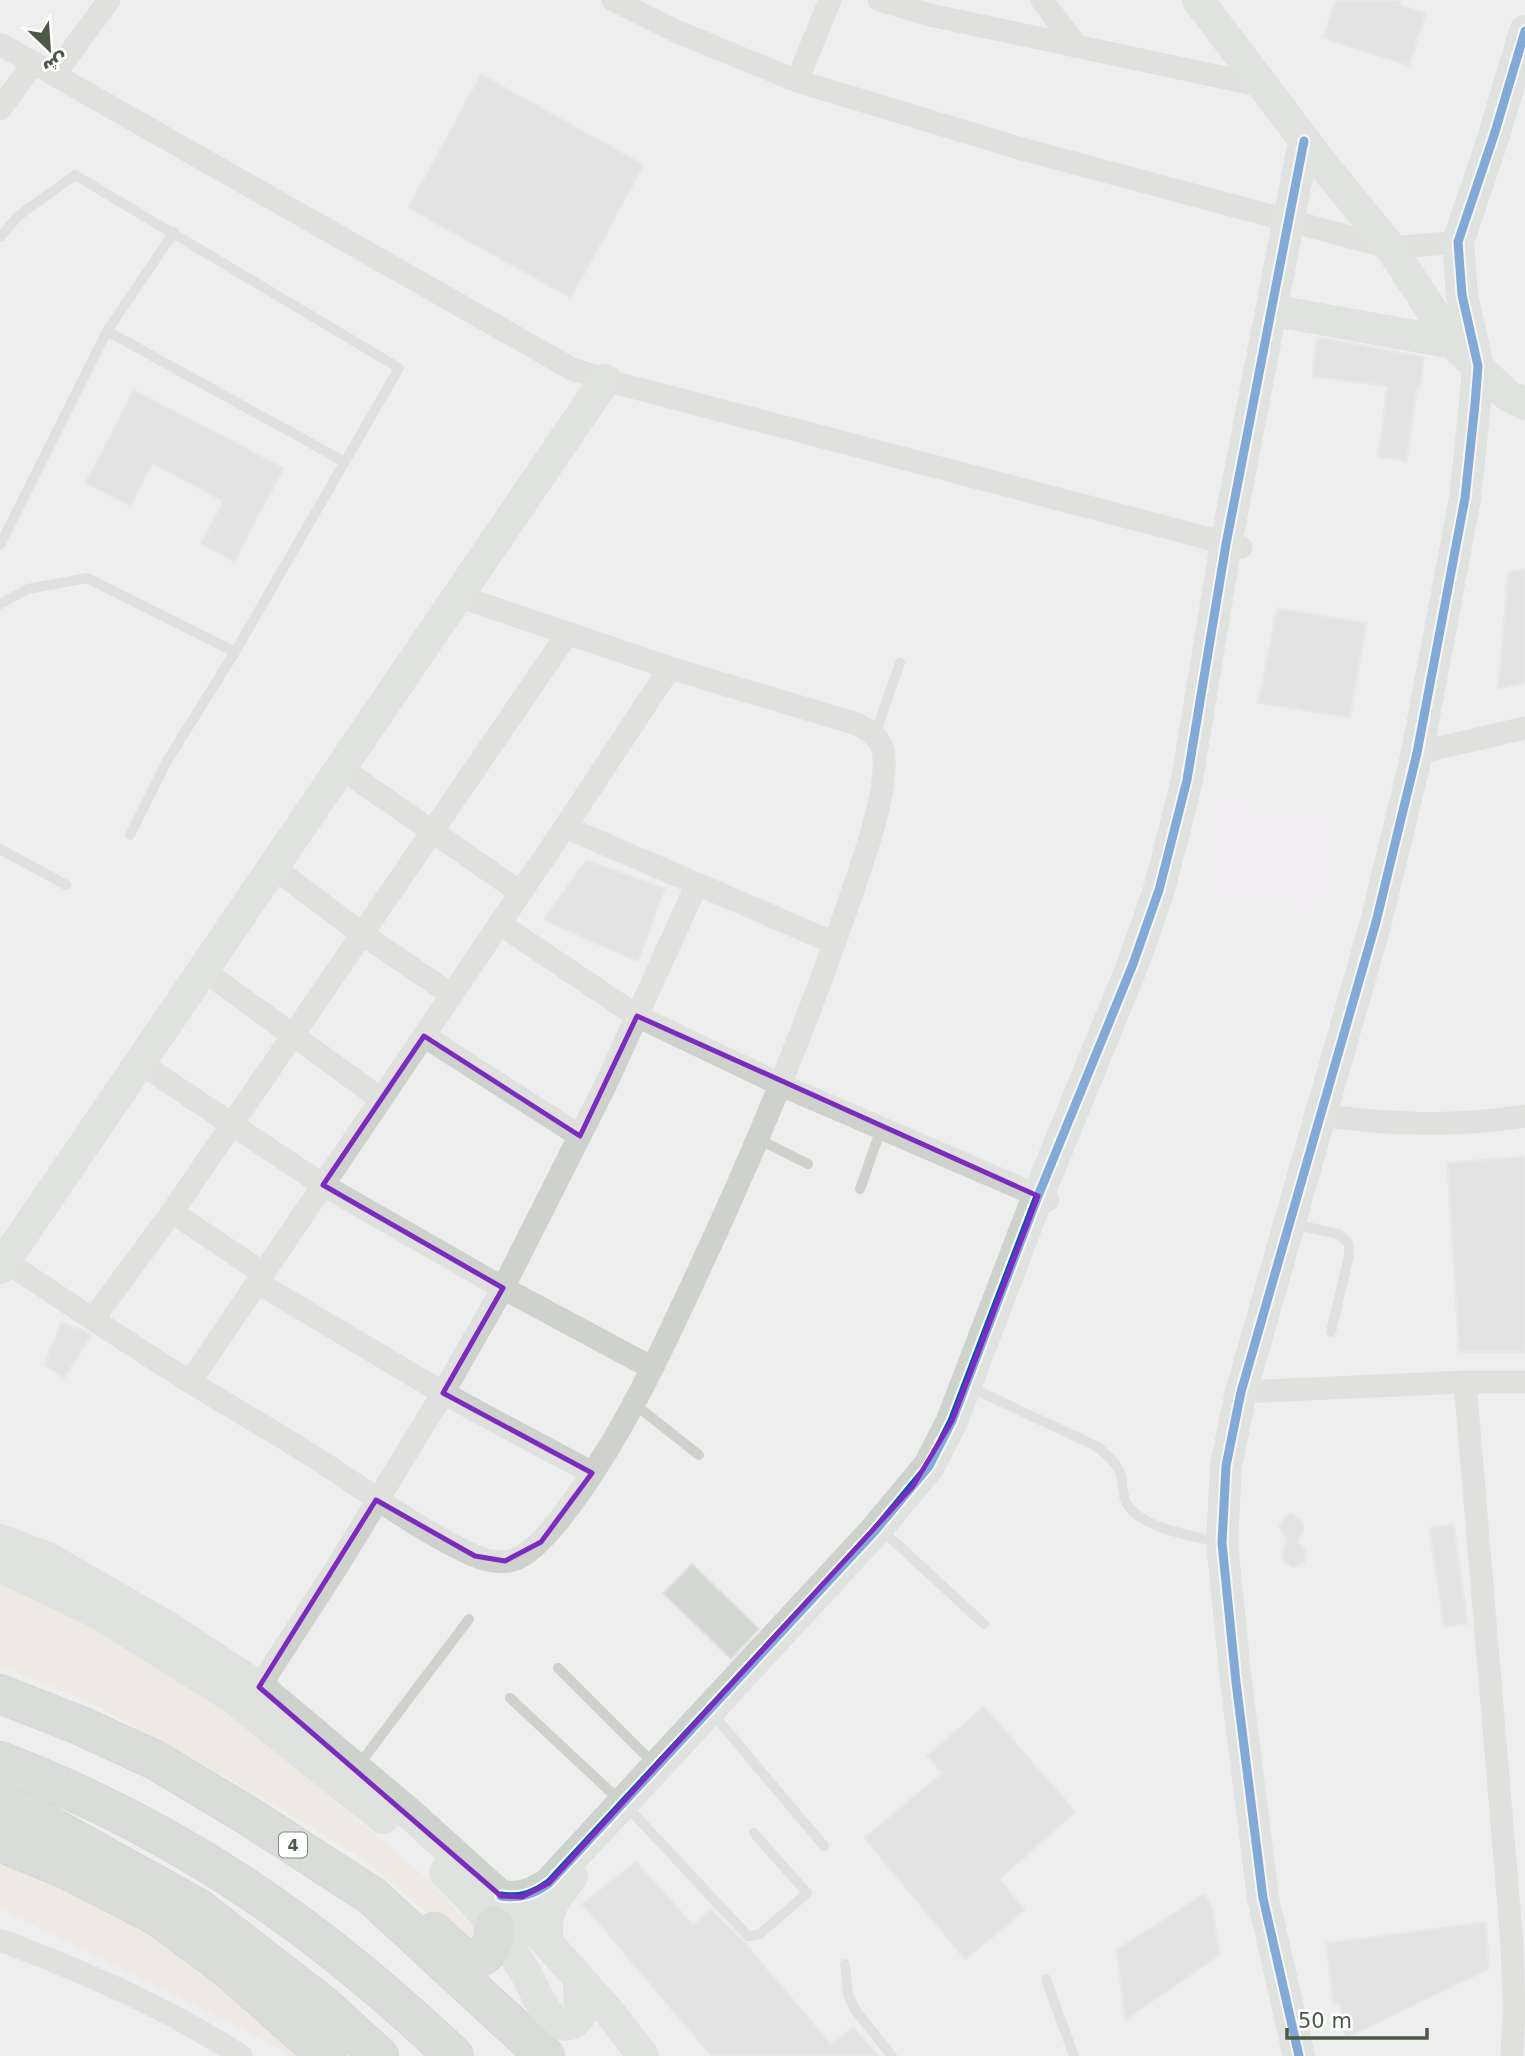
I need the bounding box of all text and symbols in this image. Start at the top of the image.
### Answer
north arrow [14,14,84,84]
text: ش [39,48,73,80]
road number: 4 [279,1832,307,1857]
scale bar [1287,1996,1427,2040]
text: 50 m [1298,2009,1352,2033]

